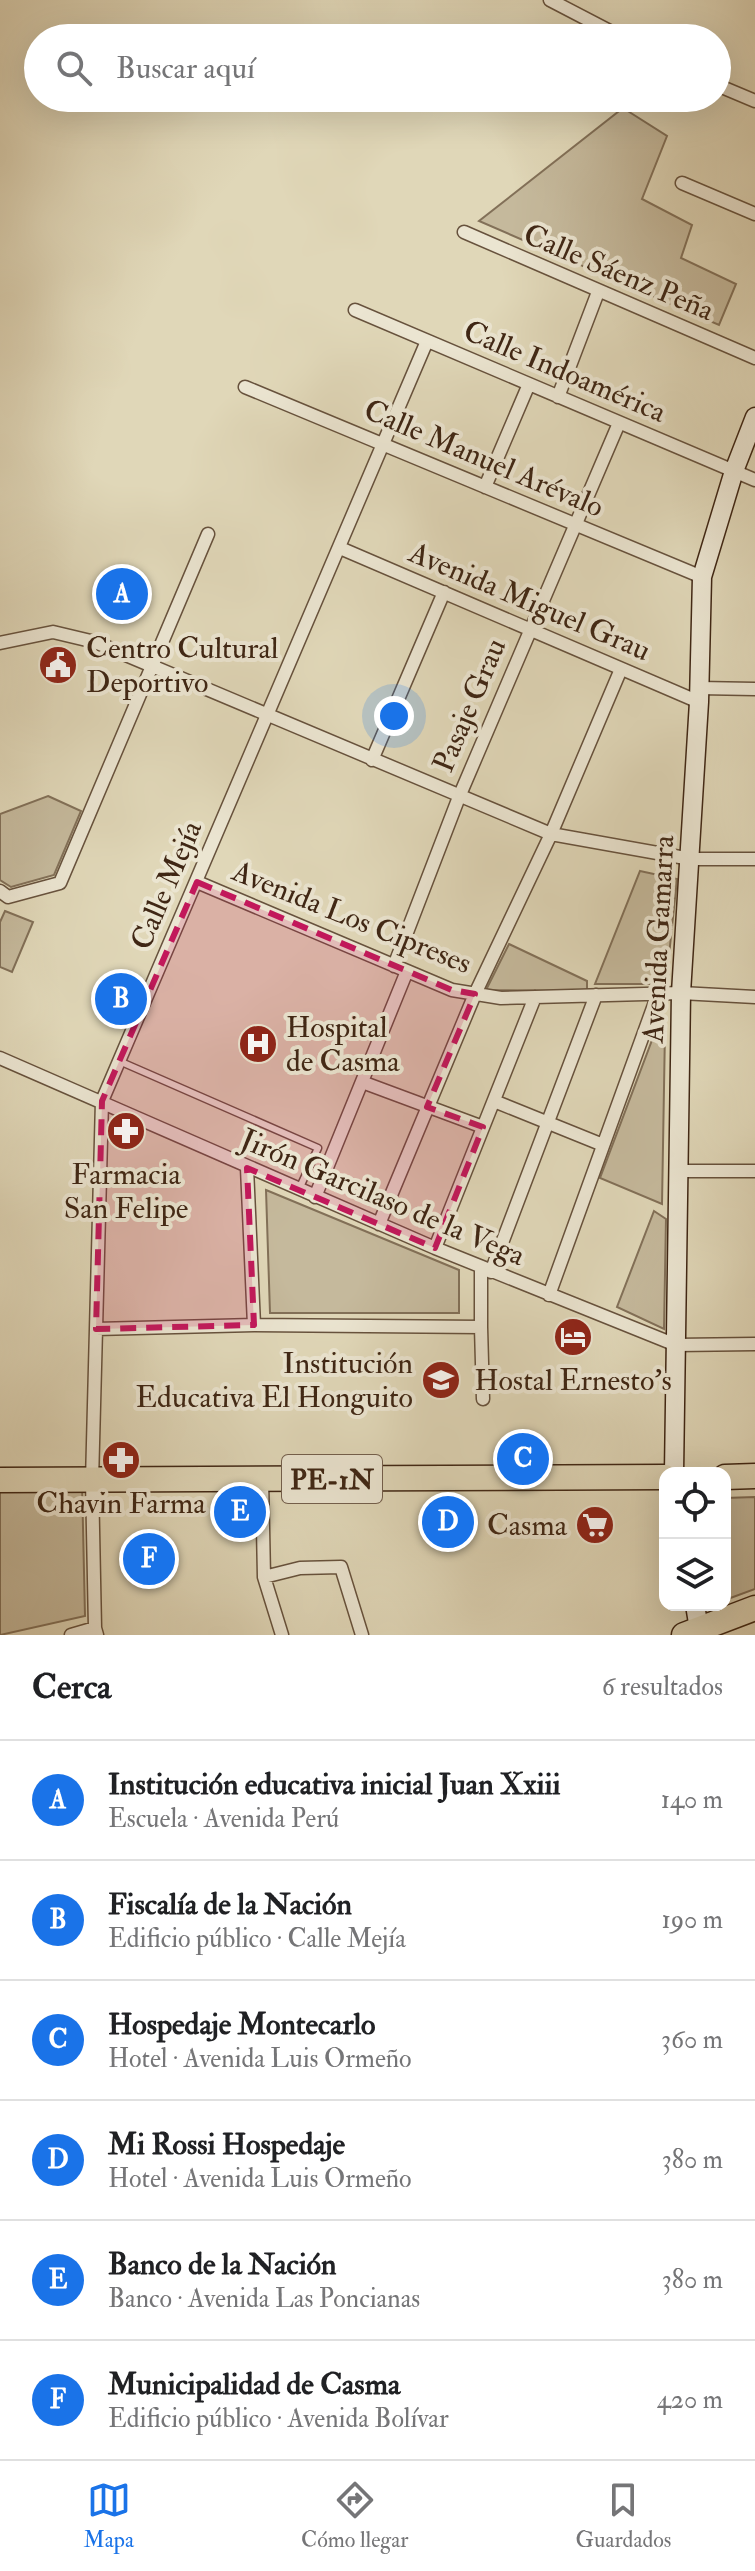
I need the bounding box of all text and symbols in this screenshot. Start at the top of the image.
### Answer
search box [24,24,731,112]
icon: search [52,46,96,90]
text: Buscar aquí [116,50,255,87]
street label: Calle Sáenz Peña [518,216,720,329]
street label: Calle Indoamérica [458,312,672,431]
street label: Calle Manuel Arévalo [358,391,609,526]
street label: Avenida Miguel Grau [403,534,656,669]
pin: A [96,564,148,624]
place label: Centro Cultural Deportivo [86,630,279,701]
street label: Pasaje Grau [425,633,514,778]
public building icon: Centro Cultural Deportivo [37,644,79,686]
your location [374,696,414,736]
street label: Calle Mejía [123,814,210,955]
street label: Avenida Gamarra [635,833,682,1045]
street label: Avenida Los Cipreses [226,852,477,982]
pin: B [95,969,147,1029]
place label: Hospital de Casma [286,1009,400,1080]
hospital icon: Hospital de Casma [237,1023,279,1065]
pharmacy icon: Farmacia San Felipe [105,1110,147,1152]
street label: Jirón Garcilaso de la Vega [234,1120,531,1274]
place label: Farmacia San Felipe [64,1156,188,1227]
hotel icon: Hostal Ernesto's [552,1316,594,1358]
place label: Institución Educativa El Honguito [136,1345,413,1416]
school or university icon: Institución Educativa El Honguito [420,1359,462,1401]
place label: Hostal Ernesto's [474,1362,672,1399]
pin: C [497,1429,549,1489]
pharmacy icon: Chavin Farma [100,1439,142,1481]
road number: PE-1N [282,1455,382,1503]
map controls [659,1467,731,1611]
button: locate [659,1467,731,1539]
pin: E [214,1482,266,1542]
place label: Chavin Farma [36,1485,206,1522]
pin: D [422,1492,474,1552]
supermarket icon: Casma [574,1504,616,1546]
place label: Casma [487,1507,568,1544]
pin: F [123,1529,175,1589]
button: layers [659,1539,731,1611]
text: Cerca [32,1666,111,1709]
text: 6 resultados [602,1671,723,1703]
text: Institución educativa inicial Juan Xxiii [108,1766,560,1803]
text: A [50,1784,66,1816]
text: 140 m [661,1784,723,1816]
text: Escuela · Avenida Perú [108,1803,339,1835]
text: Fiscalía de la Nación [108,1886,352,1923]
text: B [49,1904,67,1936]
text: 190 m [662,1904,723,1936]
text: Edificio público · Calle Mejía [108,1923,406,1955]
text: Hospedaje Montecarlo [108,2006,375,2043]
text: C [48,2024,68,2056]
text: 360 m [661,2024,723,2056]
text: Hotel · Avenida Luis Ormeño [108,2043,412,2075]
text: Mi Rossi Hospedaje [108,2126,345,2163]
text: D [47,2144,69,2176]
text: 380 m [662,2144,723,2176]
text: Hotel · Avenida Luis Ormeño [108,2163,412,2195]
text: Banco de la Nación [108,2246,336,2283]
text: E [49,2264,67,2296]
text: 380 m [662,2264,723,2296]
text: Banco · Avenida Las Poncianas [108,2283,420,2315]
text: Municipalidad de Casma [108,2366,400,2403]
text: F [50,2384,66,2416]
text: 420 m [657,2384,723,2416]
text: Edificio público · Avenida Bolívar [108,2403,449,2435]
tab: Mapa [84,2478,134,2554]
tab: Cómo llegar [301,2478,408,2554]
tab: Guardados [576,2478,671,2554]

